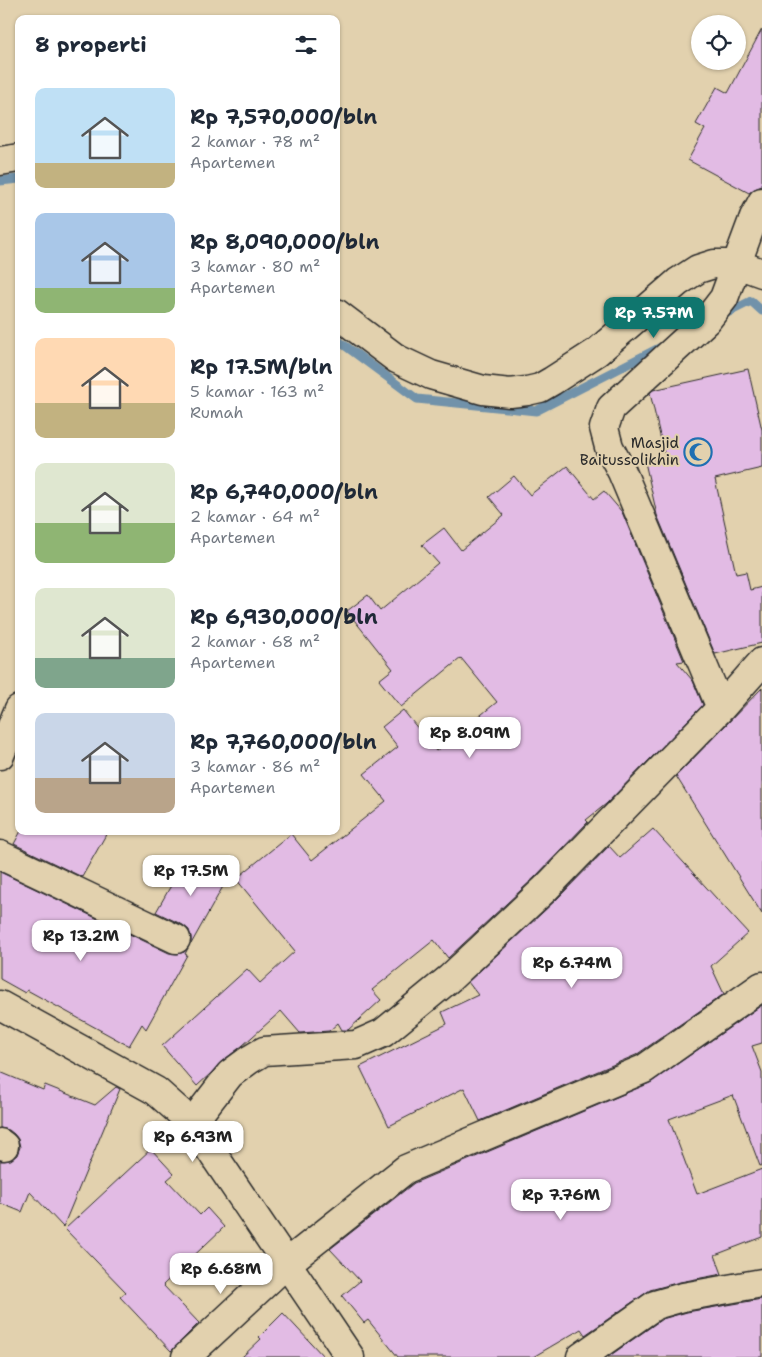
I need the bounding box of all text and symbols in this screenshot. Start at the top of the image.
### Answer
map controls [691,15,746,70]
button: locate [691,15,746,70]
text: 8 properti [35,31,147,59]
icon: filters [292,31,320,59]
text: Rp 7,570,000/bln [190,103,377,131]
icon: home [75,108,135,168]
text: 2 kamar · 78 m² [190,131,320,152]
text: Apartemen [190,152,275,173]
text: Rp 8,090,000/bln [190,228,379,256]
icon: home [75,233,135,293]
text: 3 kamar · 80 m² [190,256,320,277]
text: Apartemen [190,277,275,298]
pin: Rp 7.57M [602,296,706,339]
text: Rp 7.57M [615,302,693,323]
text: Rp 17.5M/bln [190,353,332,381]
icon: home [75,358,135,418]
text: 5 kamar · 163 m² [190,381,324,402]
text: Rumah [190,402,244,423]
place label: Masjid Baitussolikhin [580,433,679,470]
mosque icon: Masjid Baitussolikhin [683,437,713,467]
text: Rp 6,740,000/bln [190,478,378,506]
icon: home [75,483,135,543]
text: 2 kamar · 64 m² [190,506,320,527]
text: Apartemen [190,527,275,548]
text: Rp 6,930,000/bln [190,603,378,631]
icon: home [75,608,135,668]
text: 2 kamar · 68 m² [190,631,320,652]
text: Apartemen [190,652,275,673]
pin: Rp 8.09M [418,716,522,759]
text: Rp 8.09M [430,722,510,743]
text: Rp 7,760,000/bln [190,728,377,756]
icon: home [75,733,135,793]
text: 3 kamar · 86 m² [190,756,320,777]
text: Apartemen [190,777,275,798]
pin: Rp 17.5M [139,854,243,897]
text: Rp 17.5M [154,860,228,881]
pin: Rp 13.2M [29,920,133,962]
text: Rp 13.2M [43,925,119,946]
pin: Rp 6.74M [520,946,624,989]
text: Rp 6.74M [532,952,612,973]
pin: Rp 6.93M [141,1120,245,1163]
text: Rp 6.93M [154,1126,232,1147]
pin: Rp 7.76M [509,1178,613,1221]
text: Rp 7.76M [522,1184,600,1205]
pin: Rp 6.68M [169,1252,273,1295]
text: Rp 6.68M [181,1258,261,1279]

